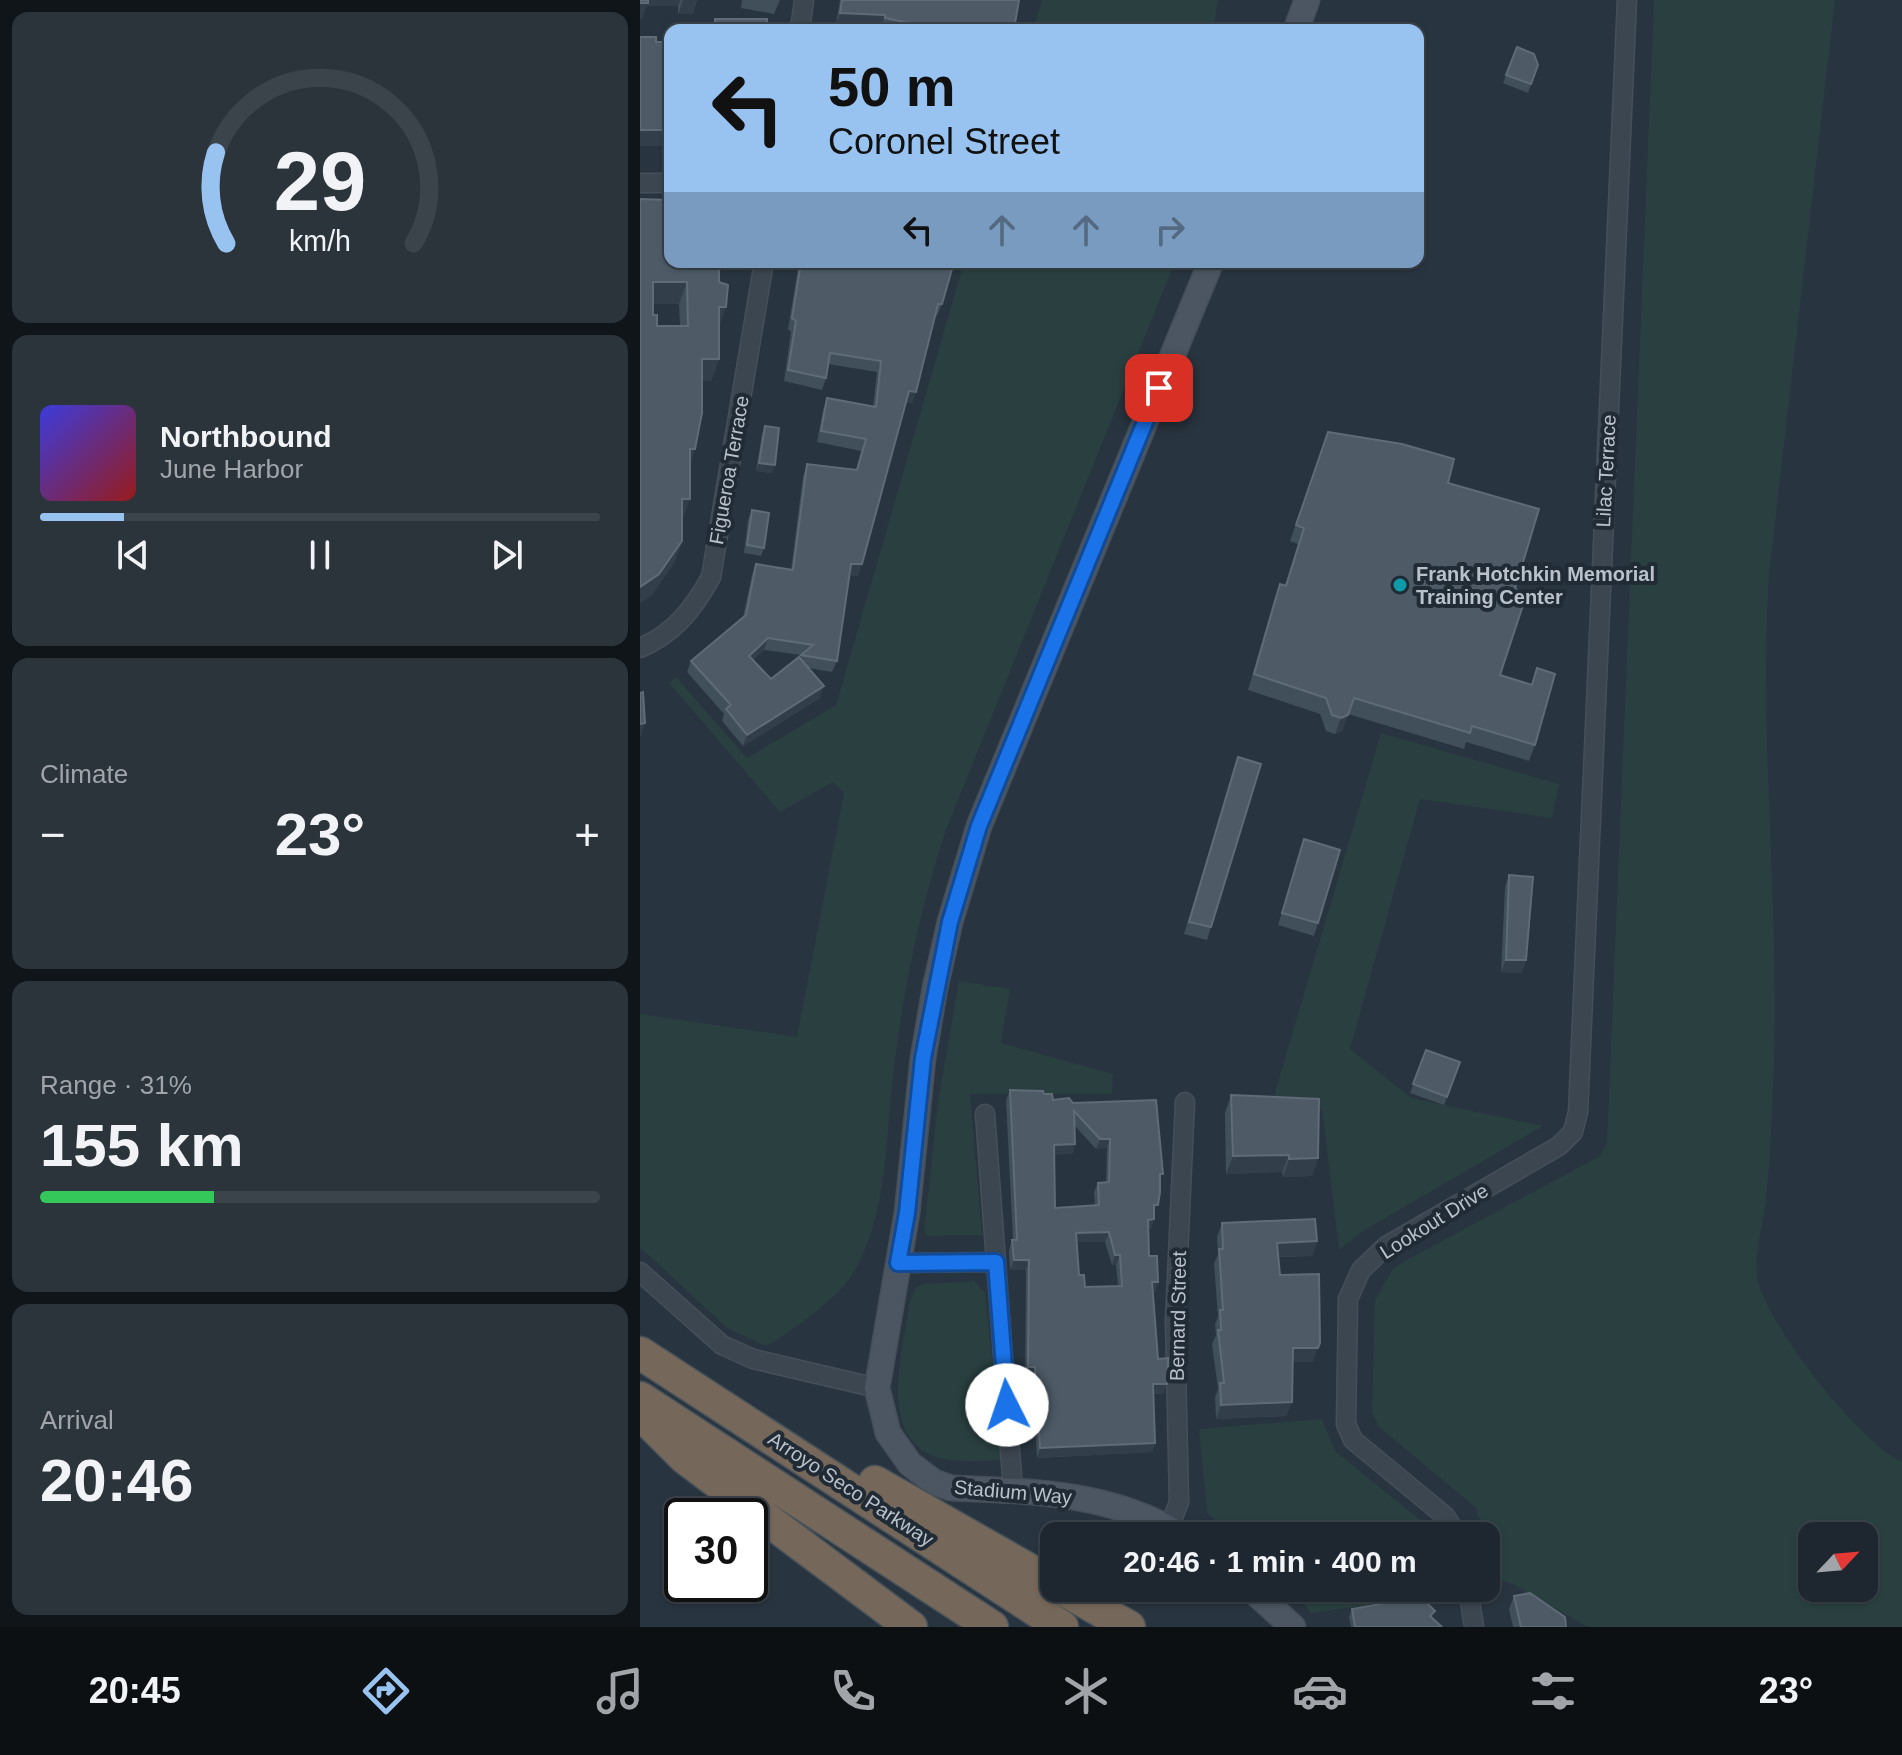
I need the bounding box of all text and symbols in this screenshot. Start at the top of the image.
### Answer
text: 50 m [828,55,956,118]
icon: left [696,56,800,160]
text: Coronel Street [828,121,1060,162]
text: 29 [274,134,366,227]
icon: left [896,208,940,252]
icon: ahead [980,208,1024,252]
icon: ahead [1064,208,1108,252]
icon: right [1148,208,1192,252]
text: km/h [289,225,351,257]
pin [1125,354,1193,422]
icon: arrive [1137,366,1181,410]
street label: Figueroa Terrace [705,394,753,546]
street label: Lilac Terrace [1592,414,1620,528]
text: Northbound [160,420,332,453]
text: June Harbor [160,454,303,484]
icon: previous [111,533,155,577]
icon: pause [298,533,342,577]
icon: next [485,533,529,577]
place label: Frank Hotchkin Memorial Training Center [1416,563,1655,608]
marker: Frank Hotchkin Memorial Training Center [1391,576,1409,594]
text: Climate [40,759,128,789]
text: 23° [275,801,365,868]
text: − [40,810,66,859]
text: + [574,810,600,859]
text: Range · 31% [40,1070,192,1100]
text: 155 km [40,1112,244,1179]
street label: Lookout Drive [1376,1179,1492,1263]
street label: Bernard Street [1166,1250,1190,1381]
position arrow [965,1363,1049,1447]
text: Arrival [40,1405,114,1435]
street label: Arroyo Seco Parkway [764,1427,938,1551]
text: 20:46 [40,1447,193,1514]
street label: Stadium Way [953,1476,1073,1508]
speed limit sign: 30 [664,1498,768,1602]
north arrow [1798,1522,1878,1602]
map controls [1798,1522,1878,1602]
text: 20:46 · 1 min · 400 m [1123,1545,1417,1578]
icon: directions [358,1663,414,1719]
icon: music [592,1663,648,1719]
icon: phone [825,1663,881,1719]
icon: climate [1058,1663,1114,1719]
icon: car [1292,1663,1348,1719]
icon: filters [1525,1663,1581,1719]
text: 20:45 [89,1670,181,1711]
text: 23° [1759,1670,1813,1711]

